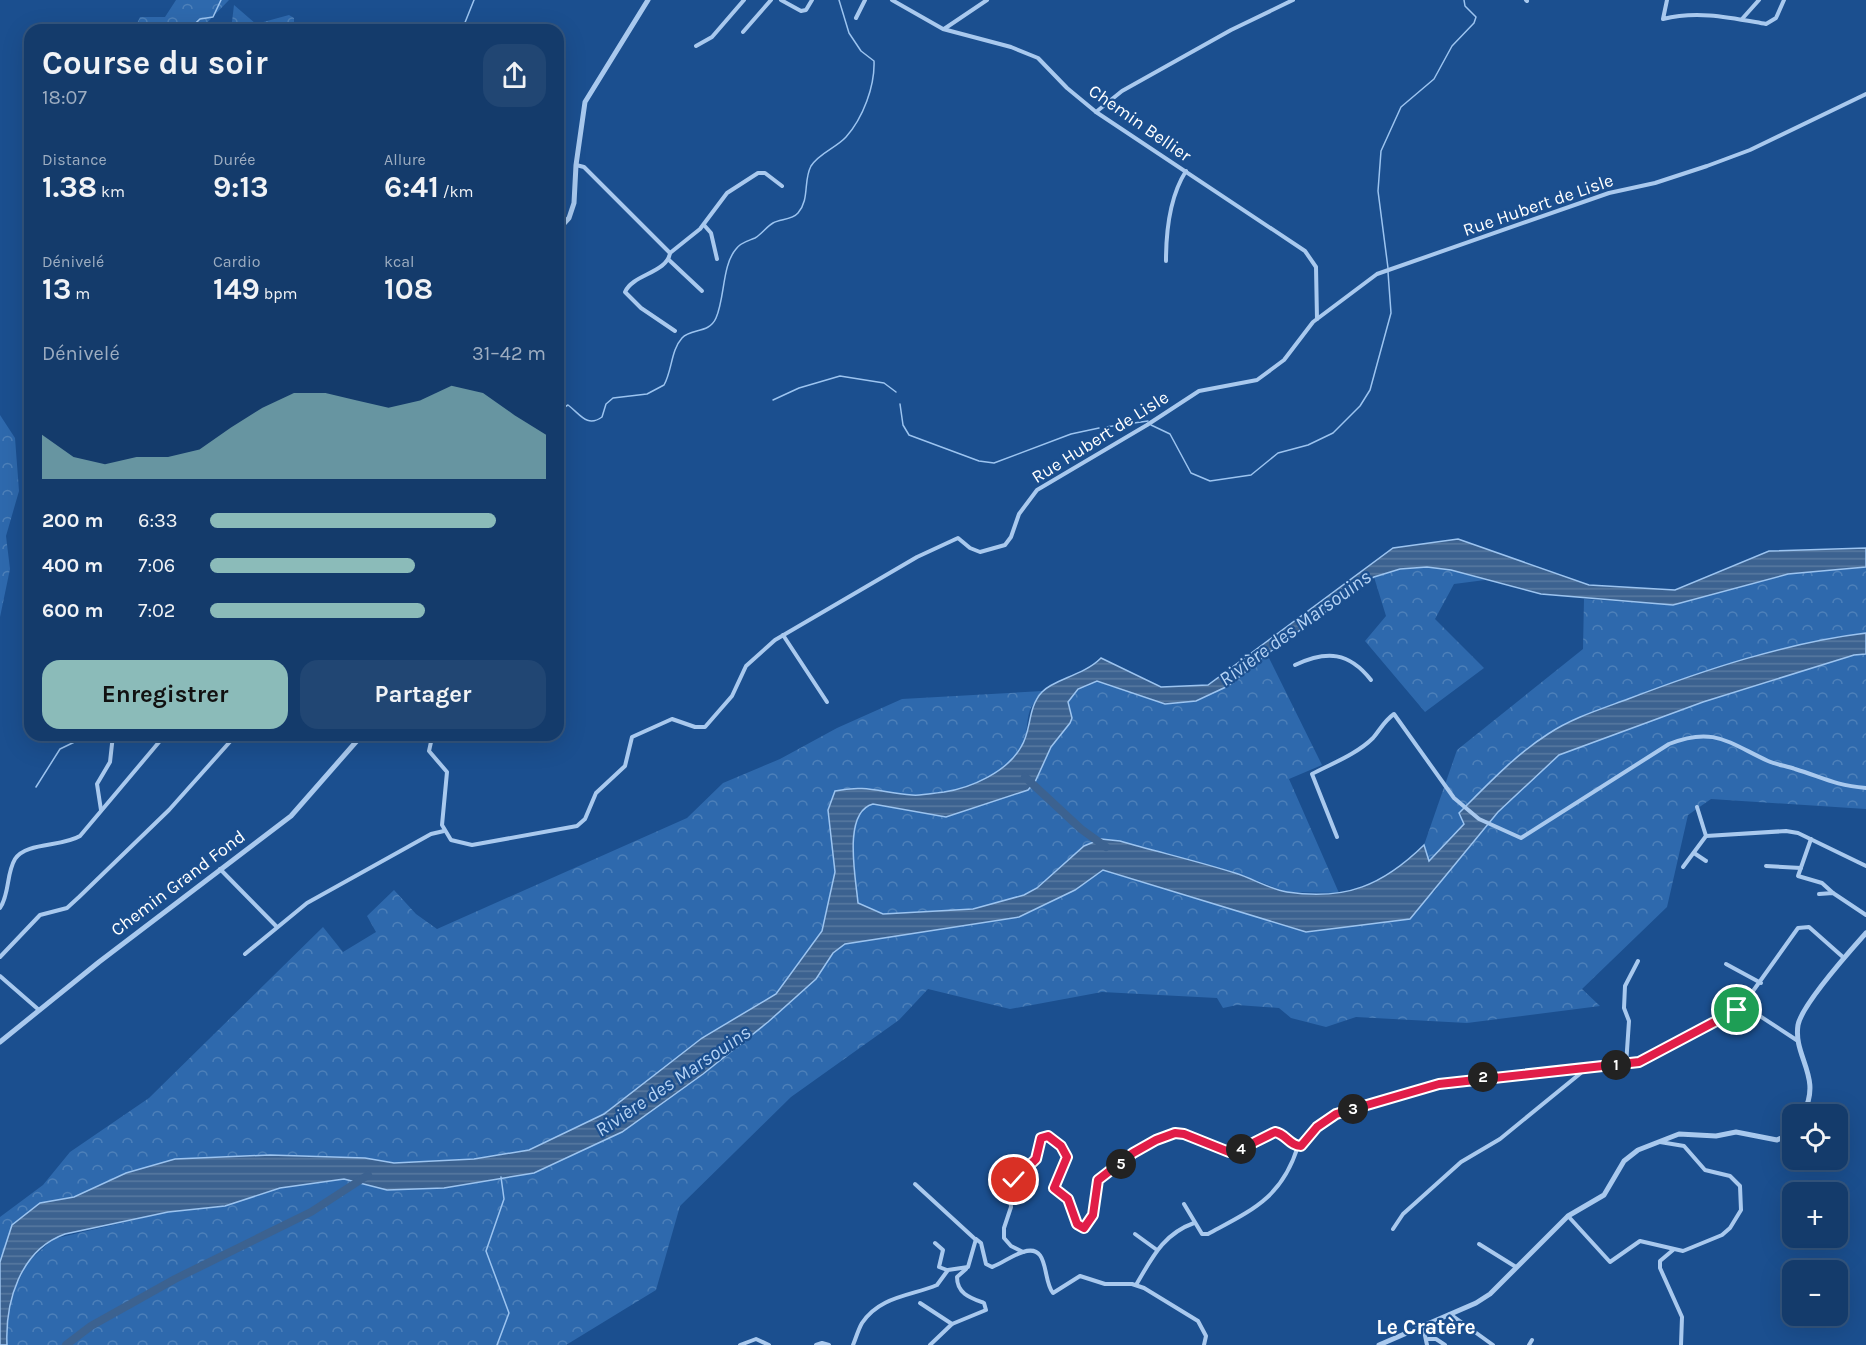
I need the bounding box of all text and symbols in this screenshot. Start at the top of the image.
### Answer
text: Course du soir [42,44,268,82]
button: share [483,44,546,107]
street label: Chemin Bellier [1084,80,1196,167]
text: 18:07 [42,86,87,109]
text: Distance [42,150,107,169]
text: Durée [213,150,255,169]
text: Allure [384,150,426,169]
text: 1.38 [42,169,97,205]
text: 9:13 [213,169,269,205]
text: 6:41 [384,169,439,205]
street label: Rue Hubert de Lisle [1460,169,1616,241]
text: km [97,182,125,201]
text: /km [439,182,474,201]
text: Dénivelé [42,252,104,271]
text: Cardio [213,252,260,271]
text: kcal [384,252,415,271]
text: 13 [42,271,71,307]
text: 149 [213,271,260,307]
text: 108 [384,271,433,307]
text: m [71,284,90,303]
text: bpm [260,284,297,303]
text: Dénivelé [42,342,120,365]
text: 31–42 m [472,342,546,365]
street label: Rue Hubert de Lisle [1027,386,1173,488]
text: 200 m [42,509,103,532]
text: 6:33 [138,509,178,532]
text: 400 m [42,554,103,577]
text: 7:06 [138,554,175,577]
water label: Rivière des Marsouins [1214,565,1376,691]
text: 600 m [42,599,103,622]
text: 7:02 [138,599,175,622]
button: Enregistrer [42,660,288,729]
button: Partager [300,660,546,729]
street label: Chemin Grand Fond [106,825,250,941]
pin [1711,984,1762,1035]
icon: arrive [1720,993,1753,1026]
water label: Rivière des Marsouins [591,1020,755,1142]
pin: 1 [1601,1050,1631,1080]
text: 1 [1613,1055,1619,1074]
pin: 2 [1468,1062,1498,1092]
text: 2 [1478,1067,1488,1086]
pin: 3 [1338,1094,1368,1124]
text: 3 [1348,1099,1358,1118]
map controls [1782,1104,1848,1326]
button: locate [1782,1104,1848,1170]
pin: 4 [1226,1134,1256,1164]
text: 4 [1236,1139,1246,1158]
pin: 5 [1106,1149,1136,1179]
pin [988,1154,1039,1205]
text: 5 [1116,1154,1126,1173]
icon: check [997,1163,1030,1196]
button: + [1782,1182,1848,1248]
button: − [1782,1260,1848,1326]
district label: Le Cratère [1376,1315,1476,1339]

